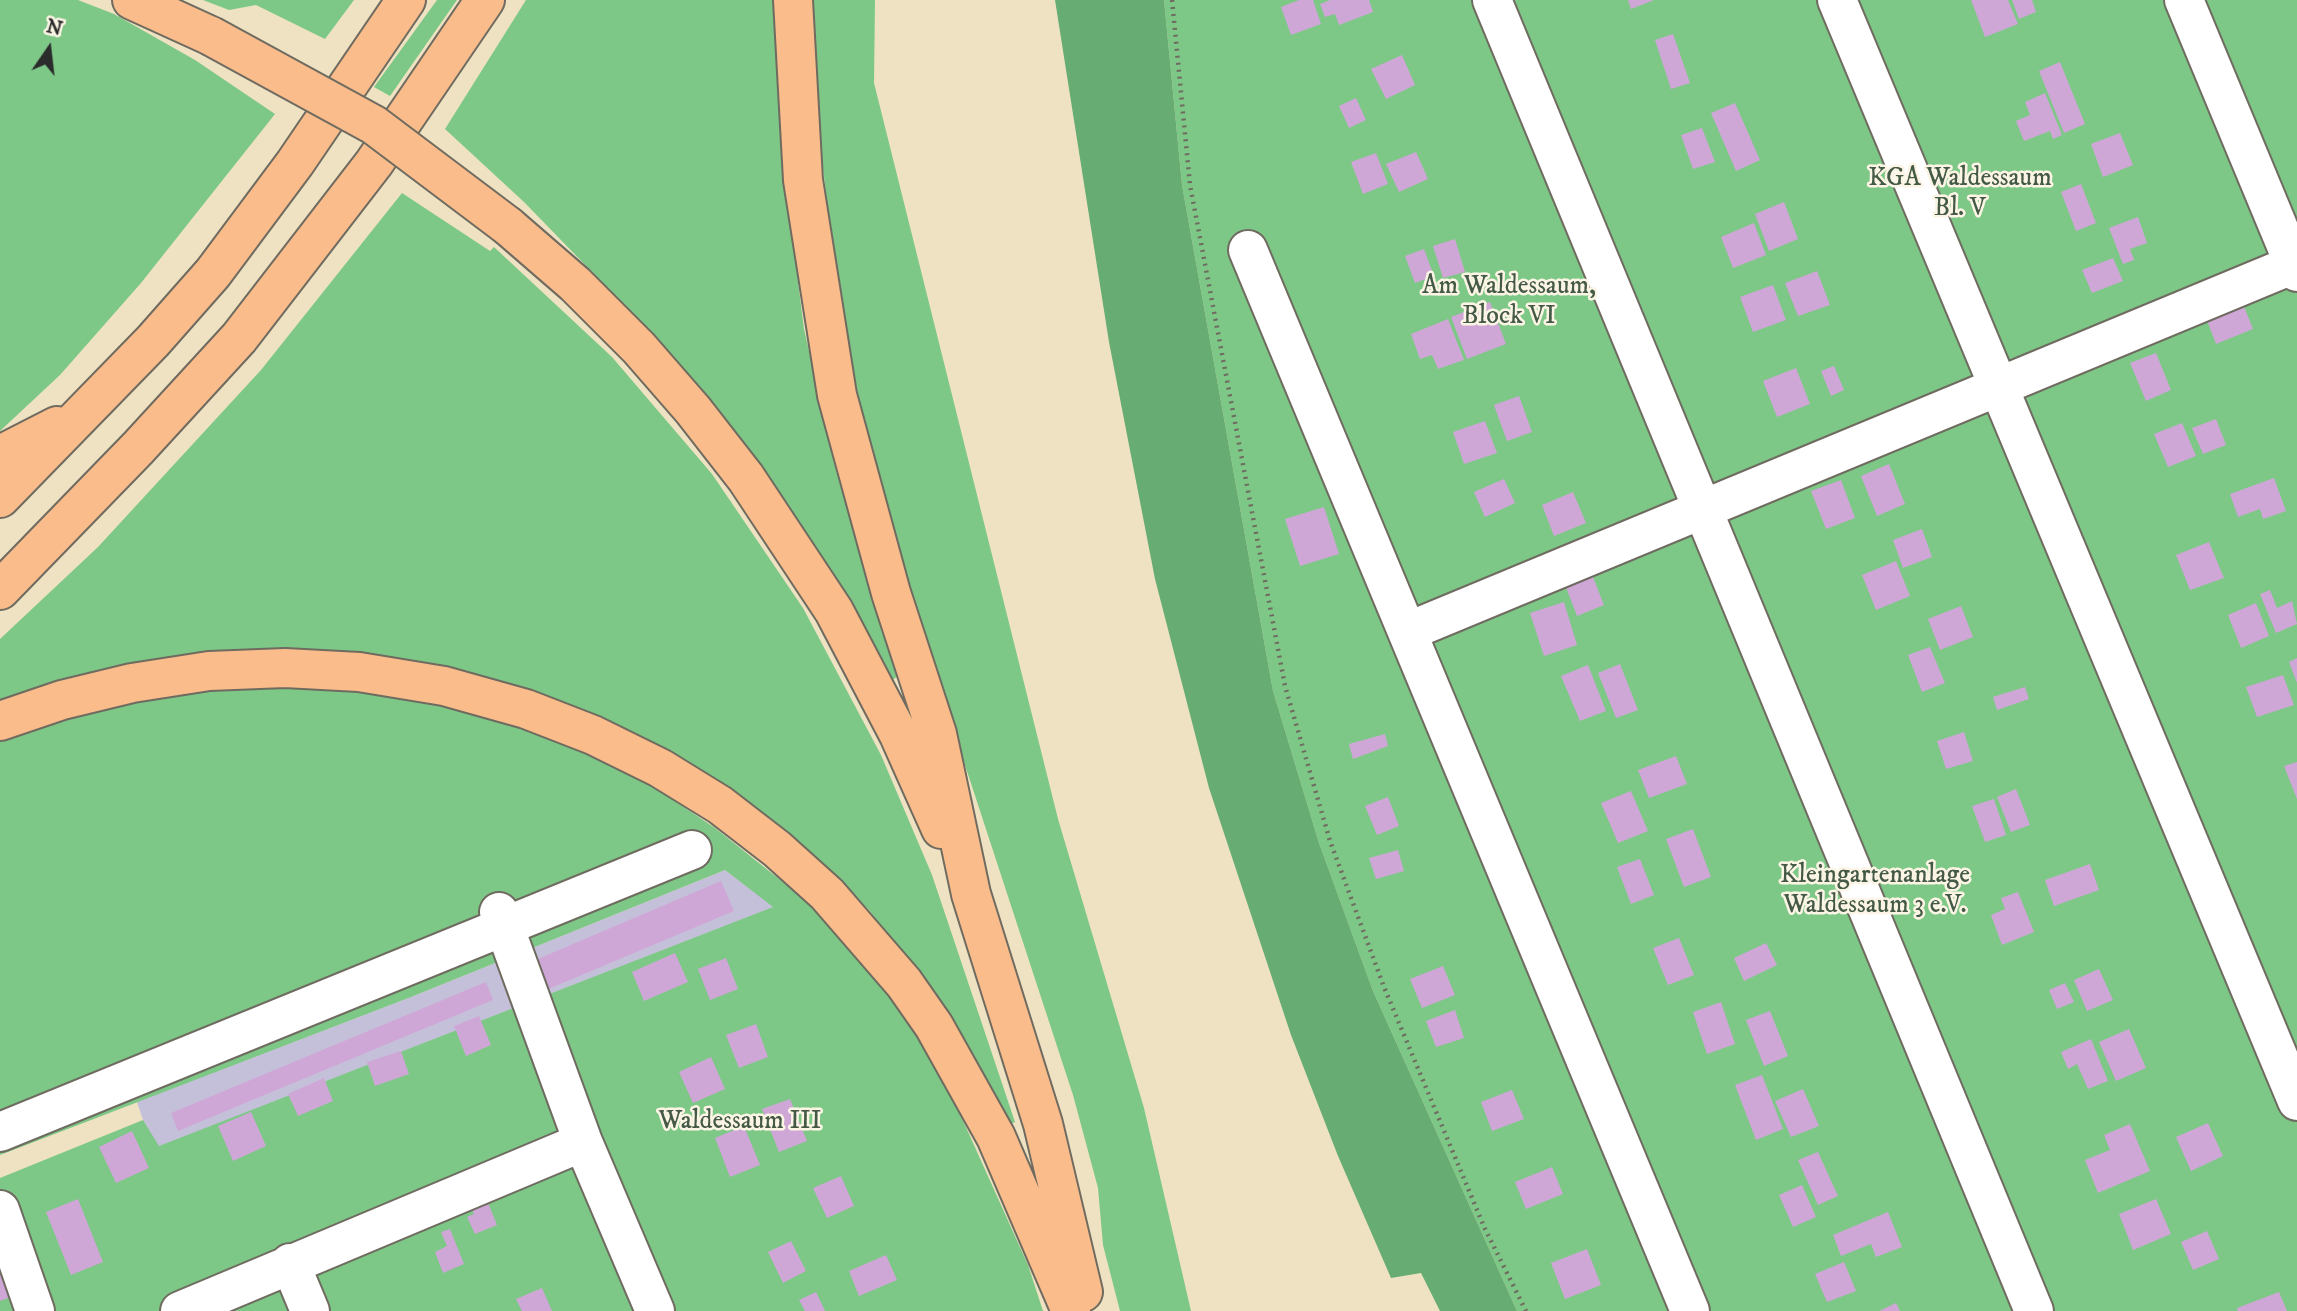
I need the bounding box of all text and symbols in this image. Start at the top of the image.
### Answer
north arrow [14,14,84,84]
text: N [44,15,65,41]
park label: KGA Waldessaum Bl. V [1868,164,2052,226]
park label: Am Waldessaum, Block VI [1422,272,1596,334]
park label: Kleingartenanlage Waldessaum 3 e.V. [1780,861,1970,922]
park label: Waldessaum III [658,1107,822,1139]

